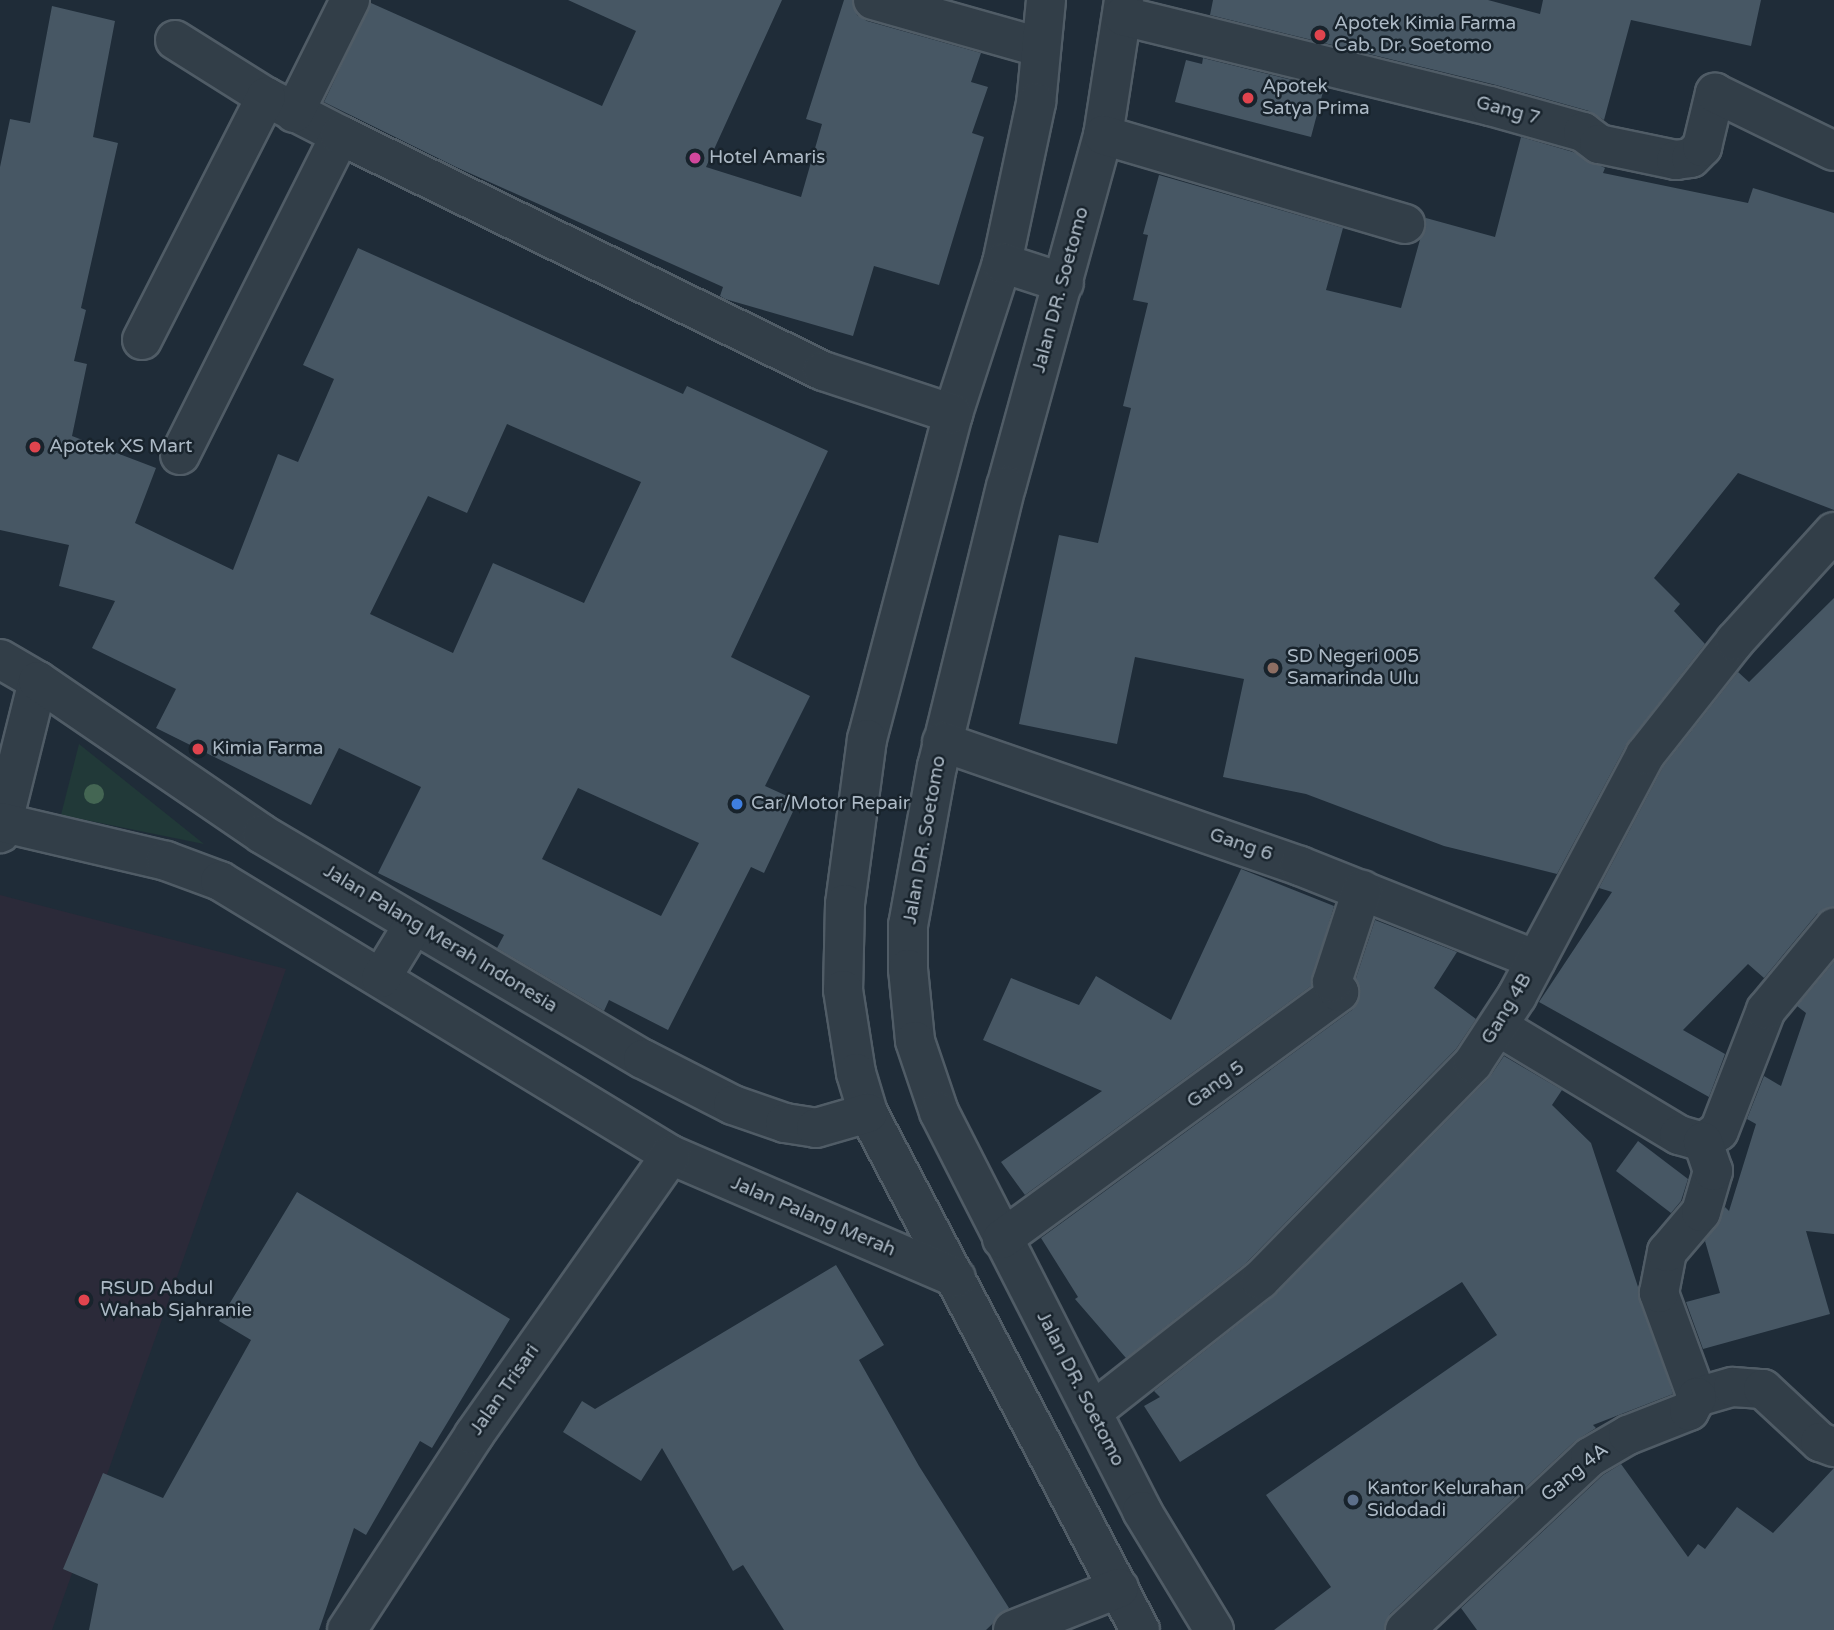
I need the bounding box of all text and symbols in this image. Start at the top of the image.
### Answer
place label: Apotek Kimia Farma Cab. Dr. Soetomo [1334,13,1516,57]
marker: Apotek Kimia Farma Cab. Dr. Soetomo [1312,27,1328,43]
place label: Apotek Satya Prima [1262,76,1370,120]
marker: Apotek Satya Prima [1240,90,1256,106]
street label: Gang 7 [1473,92,1543,130]
place label: Hotel Amaris [709,147,825,169]
marker: Hotel Amaris [687,150,703,166]
street label: Jalan DR. Soetomo [1028,205,1094,375]
place label: Apotek XS Mart [49,436,193,458]
marker: Apotek XS Mart [27,439,43,455]
place label: SD Negeri 005 Samarinda Ulu [1287,646,1419,690]
marker: SD Negeri 005 Samarinda Ulu [1265,660,1281,676]
place label: Kimia Farma [212,738,323,760]
marker: Kimia Farma [190,741,206,757]
street label: Jalan DR. Soetomo [899,754,951,926]
place label: Car/Motor Repair [751,793,910,815]
marker: Car/Motor Repair [729,796,745,812]
street label: Gang 6 [1206,824,1276,866]
street label: Jalan Palang Merah Indonesia [319,860,561,1018]
street label: Gang 4B [1477,969,1537,1049]
street label: Gang 5 [1183,1057,1249,1113]
street label: Jalan Palang Merah [727,1172,899,1262]
place label: RSUD Abdul Wahab Sjahranie [100,1278,252,1322]
marker: RSUD Abdul Wahab Sjahranie [74,1290,94,1310]
street label: Jalan DR. Soetomo [1031,1308,1129,1470]
street label: Jalan Trisari [465,1340,545,1440]
street label: Gang 4A [1537,1439,1613,1507]
place label: Kantor Kelurahan Sidodadi [1367,1478,1524,1522]
marker: Kantor Kelurahan Sidodadi [1345,1492,1361,1508]

